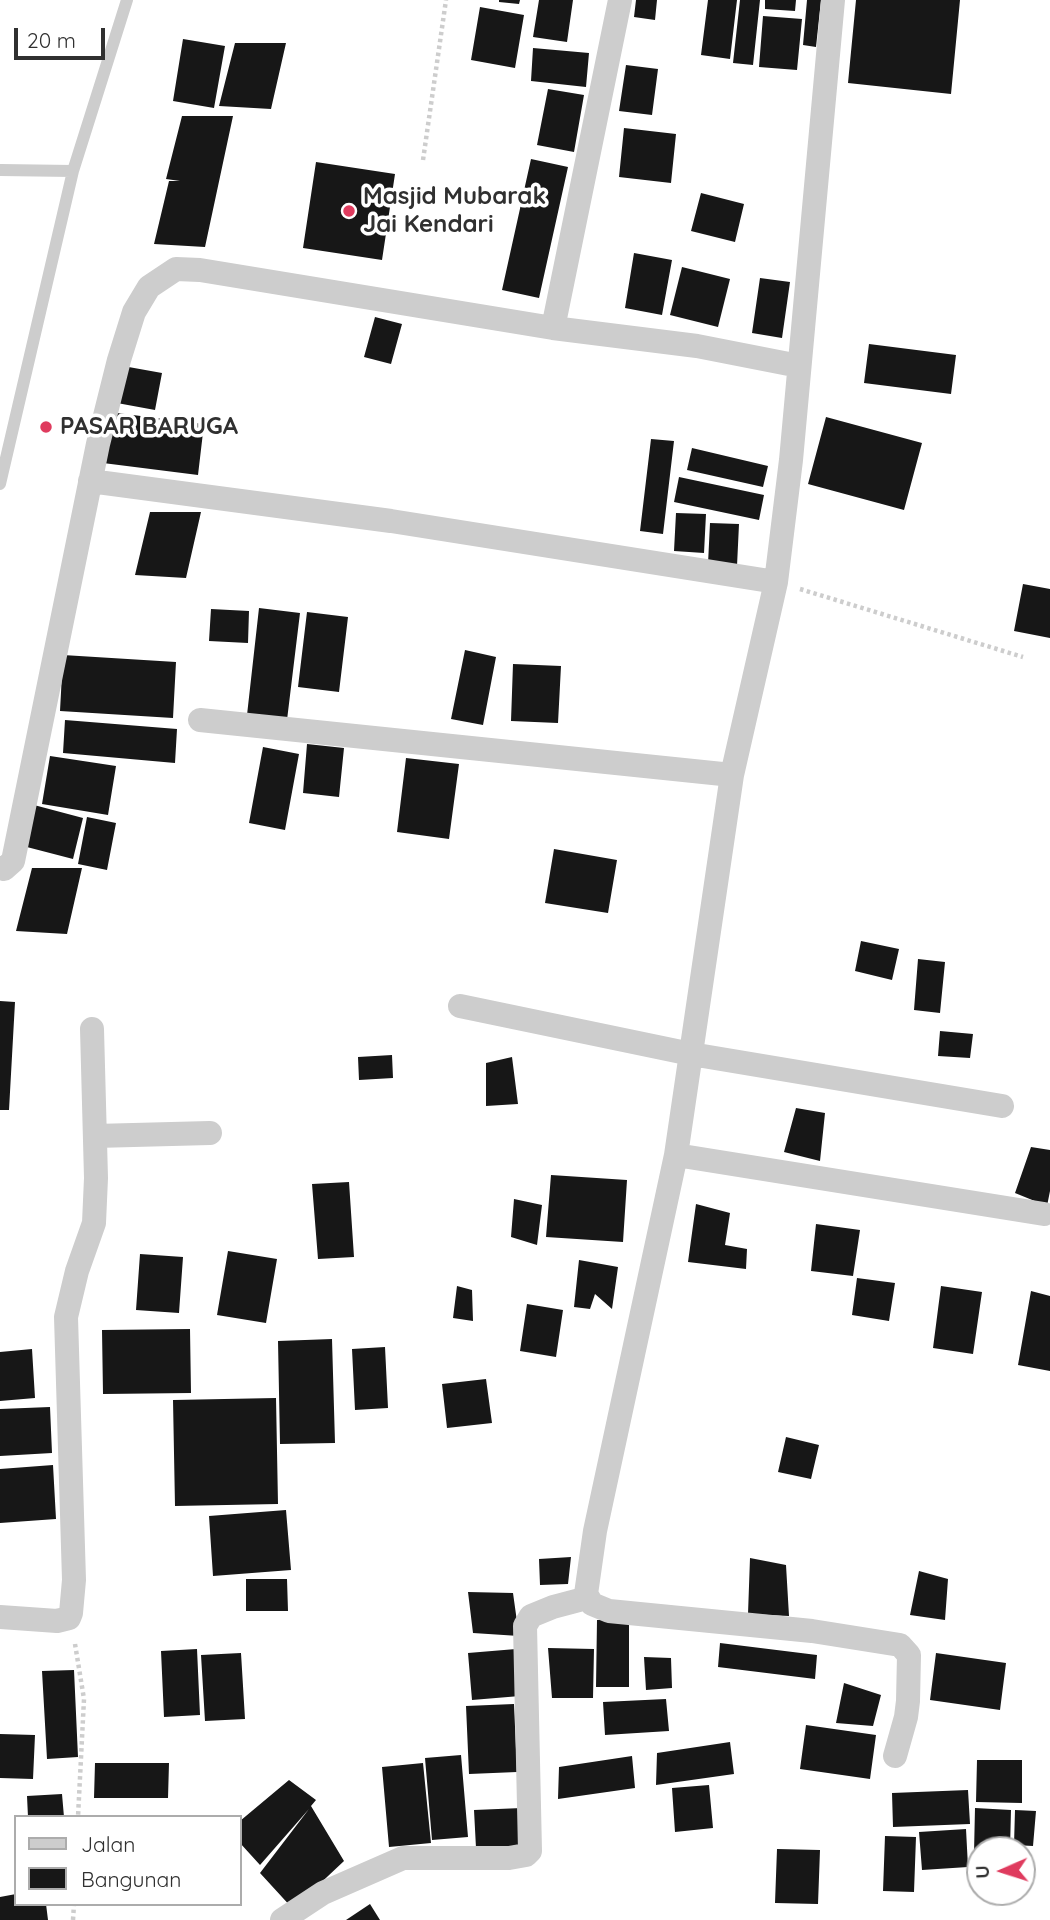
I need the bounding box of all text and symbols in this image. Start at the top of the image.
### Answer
scale bar [18,14,108,58]
text: 20 m [27,27,76,53]
place label: Masjid Mubarak Jai Kendari [363,183,546,239]
marker: Masjid Mubarak Jai Kendari [341,203,357,219]
place label: PASAR BARUGA [60,413,238,441]
marker: PASAR BARUGA [38,419,54,435]
legend [14,1815,242,1906]
text: Jalan [81,1831,135,1857]
north arrow [966,1836,1036,1906]
text: U [970,1865,994,1879]
text: Bangunan [81,1866,181,1892]

